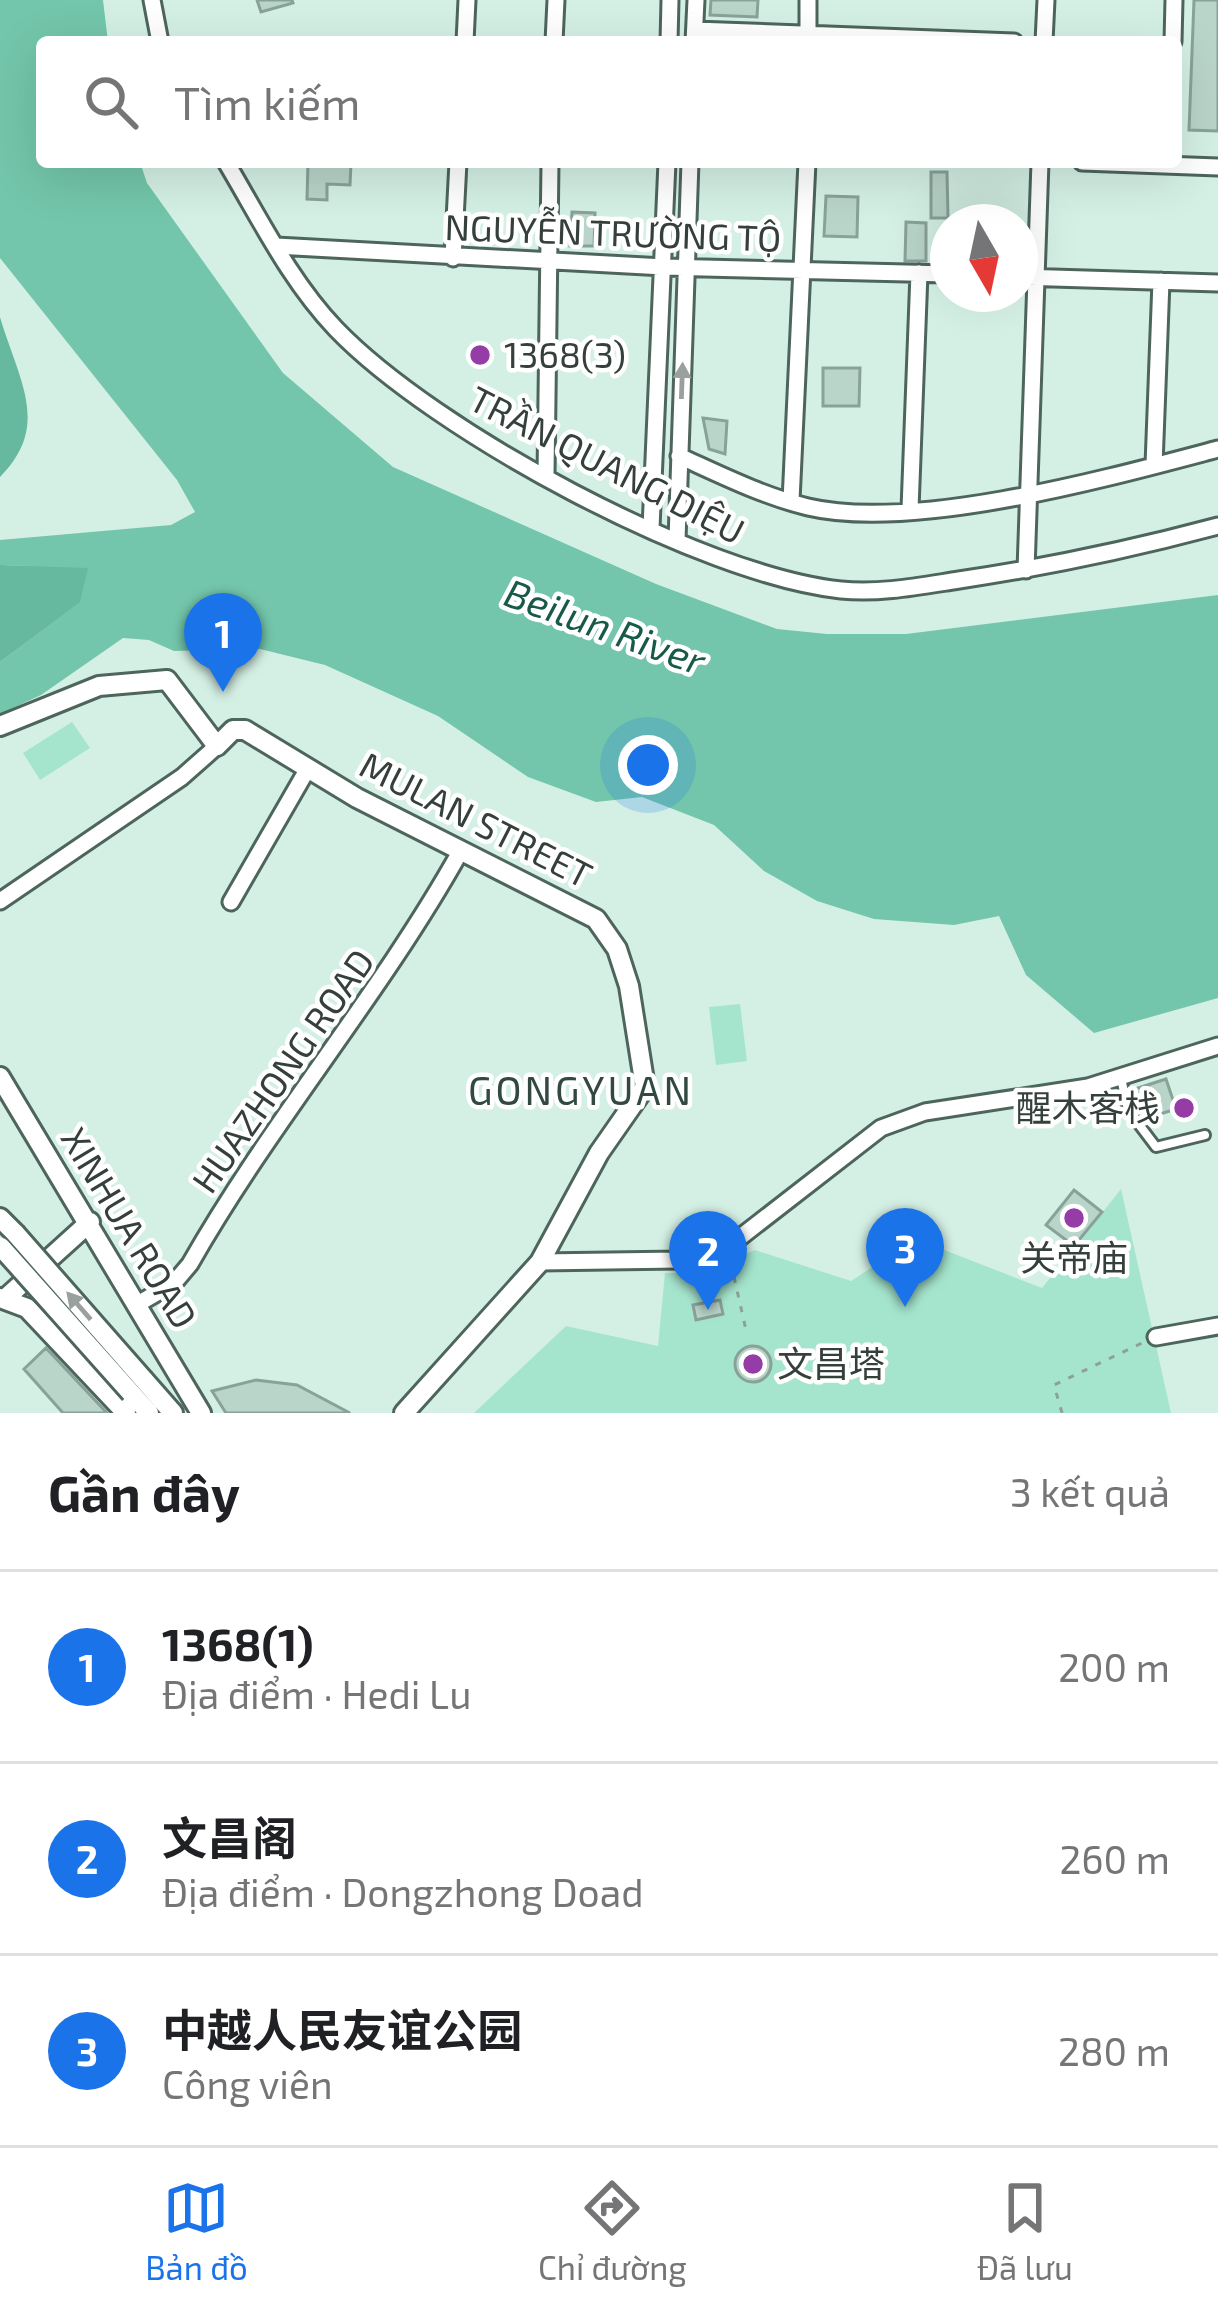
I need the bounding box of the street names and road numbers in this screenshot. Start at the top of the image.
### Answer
street label: NGUYỄN TRƯỜNG TỘ [444,202,782,259]
street label: TRẦN QUANG DIỆU [463,376,752,552]
street label: MULAN STREET [354,742,600,896]
street label: HUAZHONG ROAD [182,940,382,1200]
street label: XINHUA ROAD [53,1119,207,1335]

